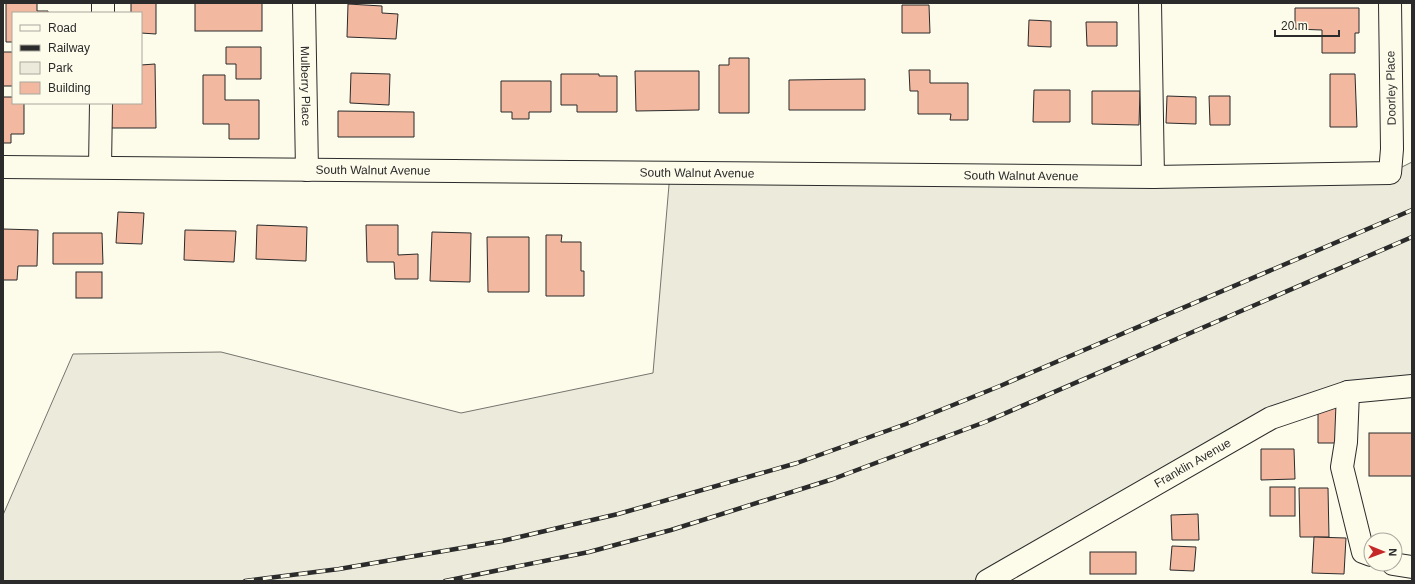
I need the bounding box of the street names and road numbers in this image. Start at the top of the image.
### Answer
street label: Mulberry Place [298,46,313,126]
street label: Doorley Place [1383,50,1399,125]
street label: South Walnut Avenue [315,163,431,178]
street label: South Walnut Avenue [639,166,755,181]
street label: South Walnut Avenue [963,168,1079,183]
street label: Franklin Avenue [1152,435,1234,490]

